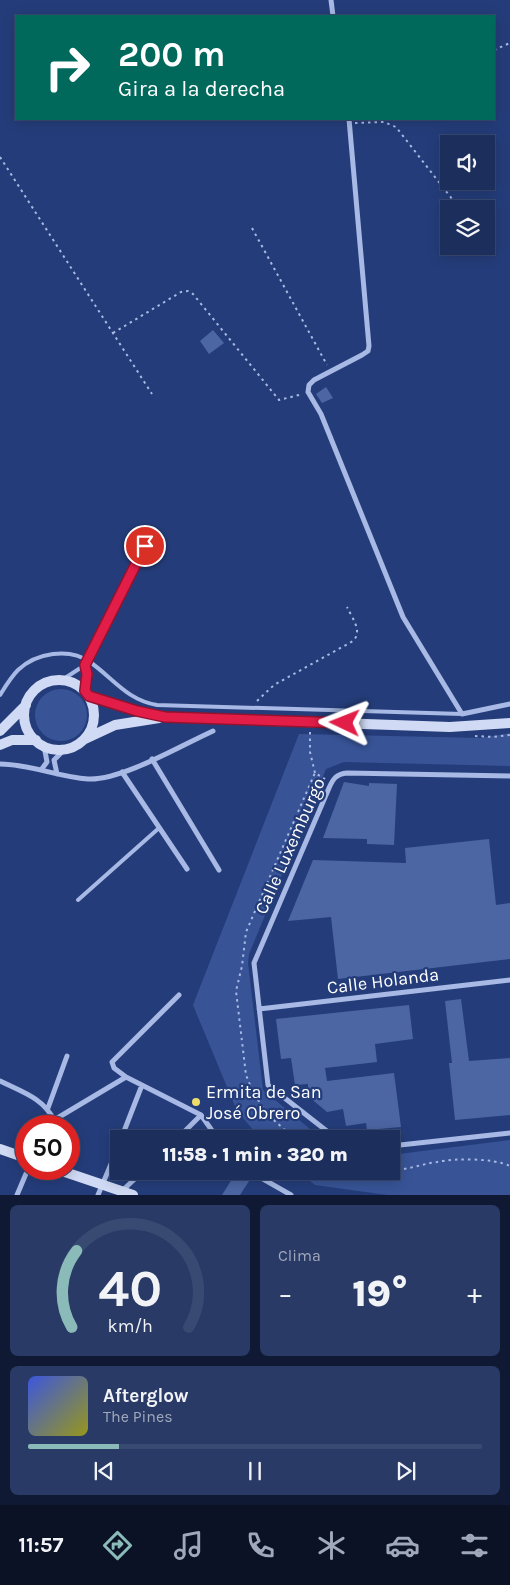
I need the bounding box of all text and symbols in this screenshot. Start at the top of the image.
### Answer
text: 200 m [118,34,226,75]
icon: right [35,35,100,100]
text: Gira a la derecha [118,76,285,102]
map controls [440,135,495,255]
button: sound [440,135,495,190]
button: layers [440,200,495,255]
pin [124,525,166,567]
icon: arrive [131,532,159,560]
position arrow [318,696,370,748]
street label: Calle Luxemburgo [250,774,330,918]
street label: Calle Holanda [326,963,440,999]
place label: Ermita de San José Obrero [206,1081,322,1124]
marker: Ermita de San José Obrero [190,1096,202,1108]
speed limit sign: 50 [15,1115,80,1180]
text: 11:58 · 1 min · 320 m [162,1144,348,1166]
text: Clima [278,1246,321,1265]
text: 40 [98,1258,162,1319]
text: 19° [352,1271,408,1316]
text: − [278,1277,293,1310]
text: + [467,1277,482,1310]
text: km/h [107,1316,153,1337]
text: Afterglow [103,1385,189,1407]
text: The Pines [103,1407,173,1426]
icon: previous [90,1457,118,1485]
icon: pause [241,1457,269,1485]
icon: next [392,1457,420,1485]
icon: directions [100,1528,135,1563]
icon: music [171,1528,206,1563]
icon: phone [243,1528,278,1563]
icon: climate [314,1528,349,1563]
icon: car [385,1528,420,1563]
icon: filters [457,1528,492,1563]
text: 11:57 [18,1532,64,1558]

